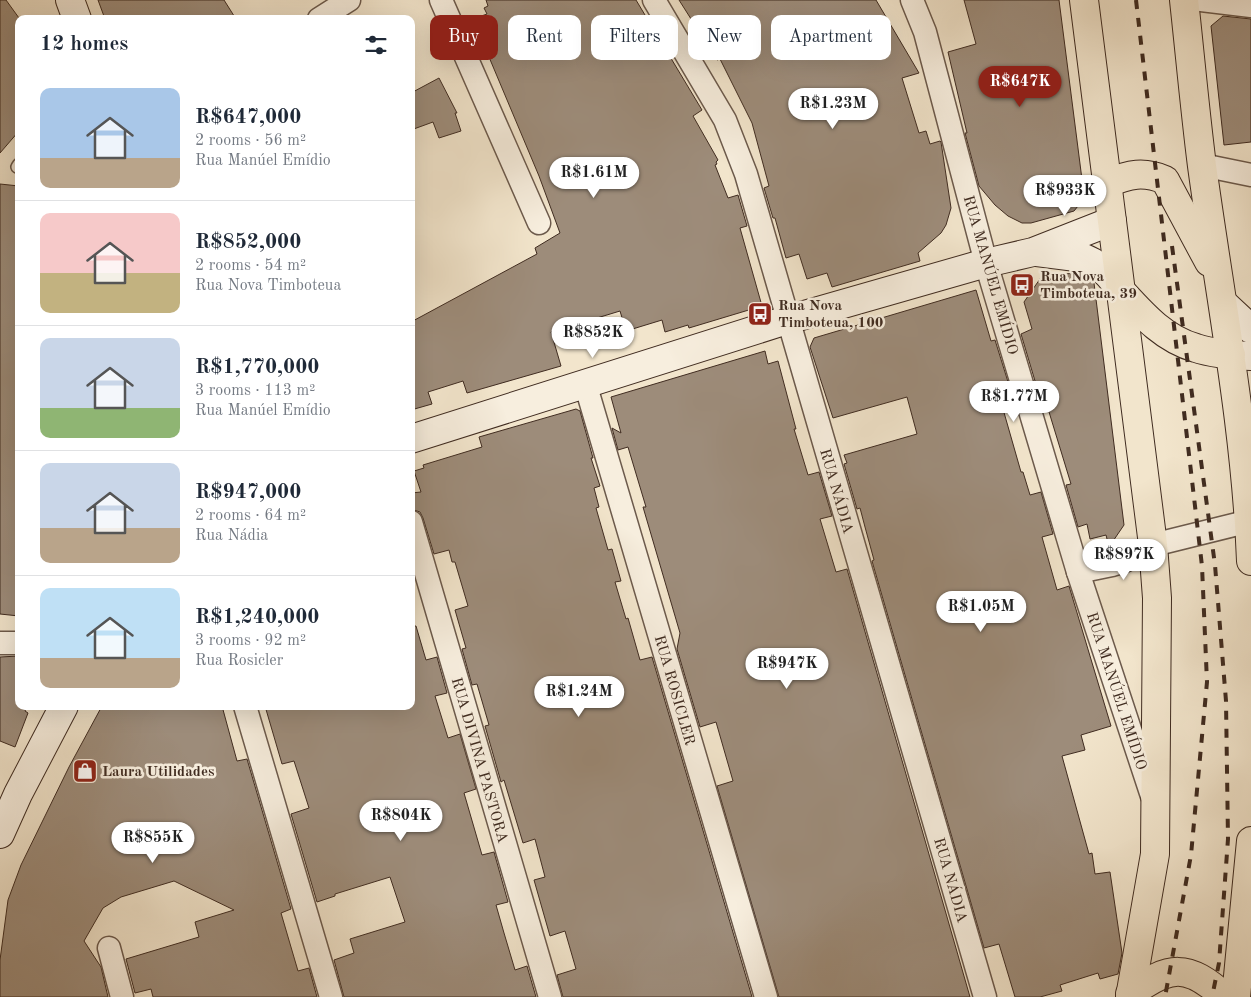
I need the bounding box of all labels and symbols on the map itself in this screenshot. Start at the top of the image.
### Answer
pin: R$647K [979,66,1061,108]
pin: R$1.23M [787,88,879,130]
pin: R$1.61M [548,156,640,199]
pin: R$933K [1024,174,1106,217]
street label: RUA MANÚEL EMÍDIO [960,193,1023,357]
place label: Rua Nova Timboteua, 39 [1040,270,1137,302]
bus stop icon: Rua Nova Timboteua, 39 [1009,272,1035,298]
place label: Rua Nova Timboteua, 100 [778,299,884,331]
bus stop icon: Rua Nova Timboteua, 100 [747,301,773,327]
pin: R$852K [552,316,634,359]
pin: R$1.77M [968,380,1060,423]
street label: RUA NÁDIA [816,446,858,536]
pin: R$897K [1083,538,1165,581]
pin: R$1.05M [935,590,1027,633]
street label: RUA MANÚEL EMÍDIO [1083,609,1152,772]
street label: RUA ROSICLER [651,634,697,747]
pin: R$947K [746,648,828,690]
street label: RUA DIVINA PASTORA [448,676,510,845]
pin: R$1.24M [533,676,625,718]
shop icon: Laura Utilidades [72,758,98,784]
place label: Laura Utilidades [102,765,214,780]
pin: R$804K [360,800,442,842]
pin: R$855K [112,822,194,864]
street label: RUA NÁDIA [930,835,972,925]

